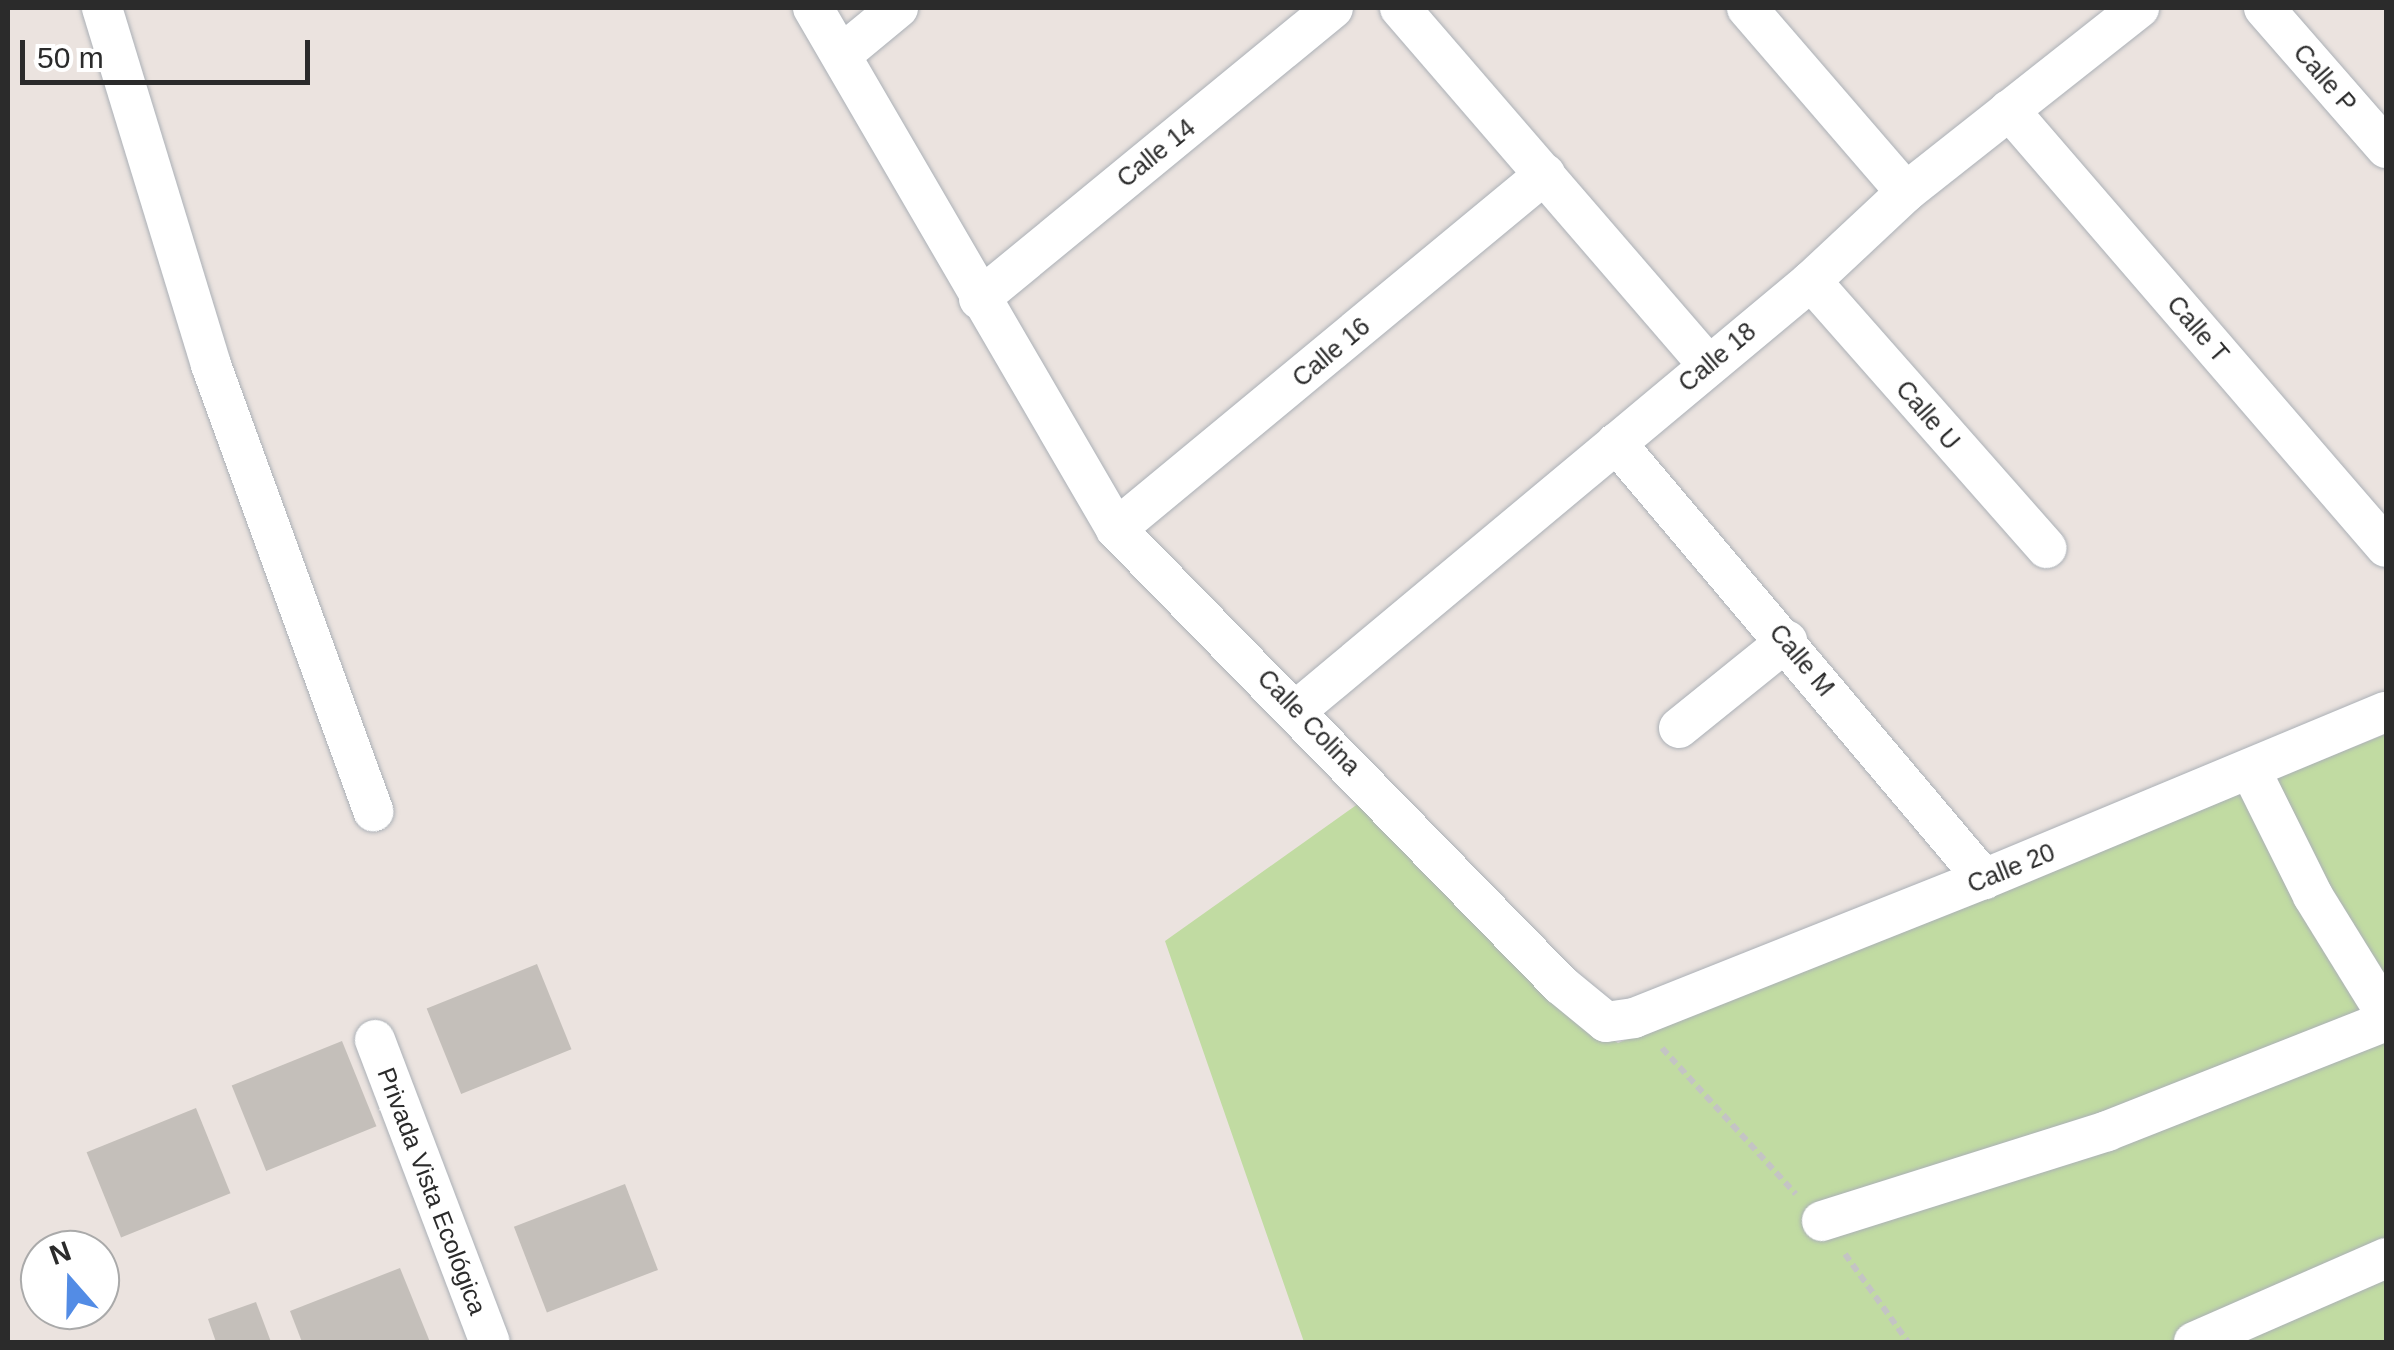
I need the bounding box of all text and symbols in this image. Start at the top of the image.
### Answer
scale bar [25,20,315,82]
street label: Calle P [2287,38,2363,118]
text: 50 m [37,41,104,74]
street label: Calle 14 [1111,112,1201,194]
street label: Calle T [2161,289,2235,369]
street label: Calle 16 [1286,311,1376,393]
street label: Calle 18 [1672,316,1762,398]
street label: Calle U [1890,374,1966,456]
street label: Calle M [1763,618,1841,702]
street label: Calle Colina [1251,663,1367,781]
street label: Calle 20 [1963,837,2059,899]
street label: Privada Vista Ecológica [371,1063,493,1319]
north arrow [20,1230,120,1330]
text: N [45,1235,75,1271]

